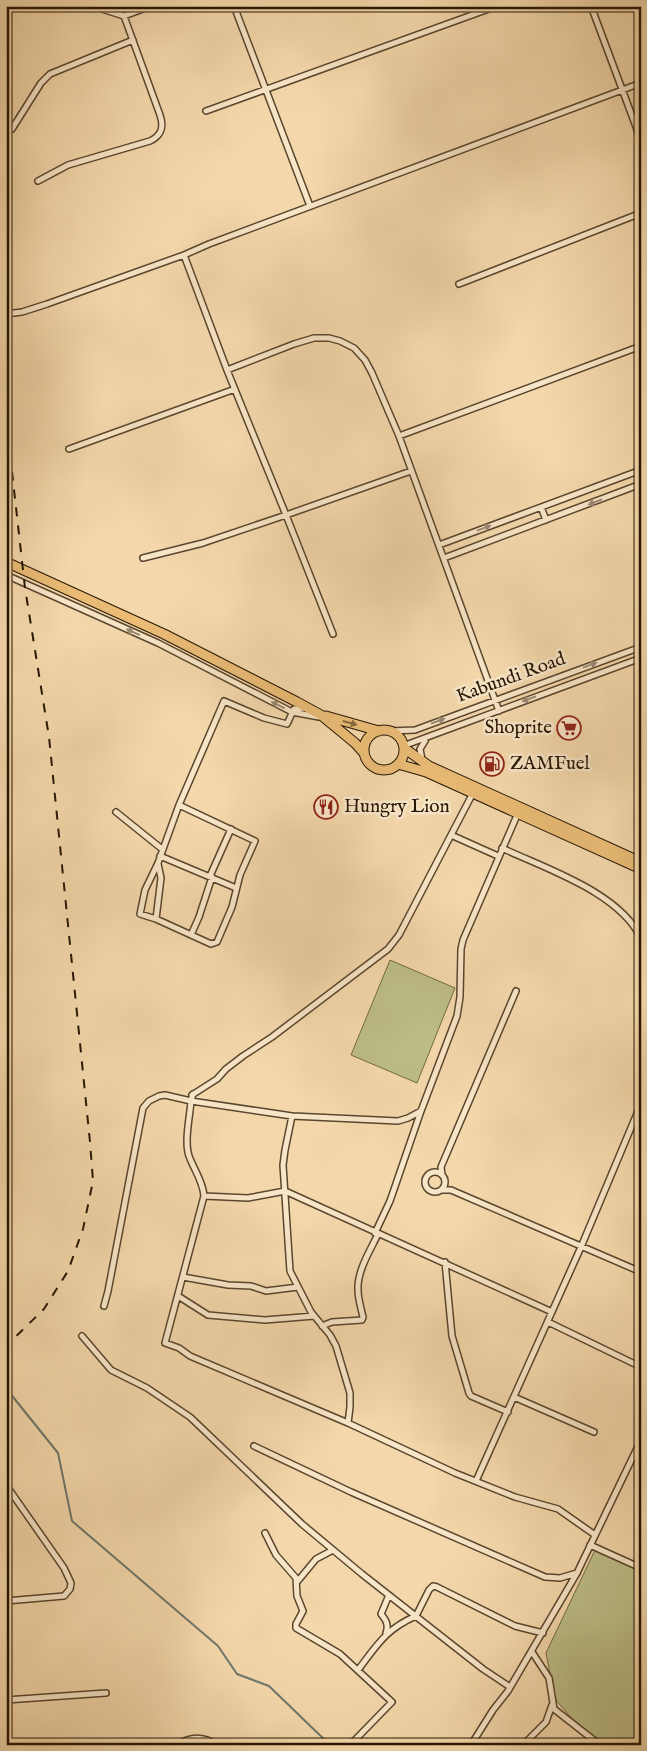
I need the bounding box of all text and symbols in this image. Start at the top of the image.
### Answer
one-way arrow [588,498,602,506]
one-way arrow [477,524,492,531]
one-way arrow [126,627,140,635]
street label: Kabundi Road [453,647,570,709]
one-way arrow [583,661,598,669]
one-way arrow [522,696,537,703]
one-way arrow [271,701,285,709]
supermarket icon: Shoprite [556,715,582,741]
place label: Shoprite [484,716,552,740]
one-way arrow [430,717,445,724]
one-way arrow [342,719,357,727]
fuel station icon: ZAMFuel [479,751,505,777]
place label: ZAMFuel [510,752,591,776]
restaurant icon: Hungry Lion [313,794,339,820]
place label: Hungry Lion [344,795,450,819]

